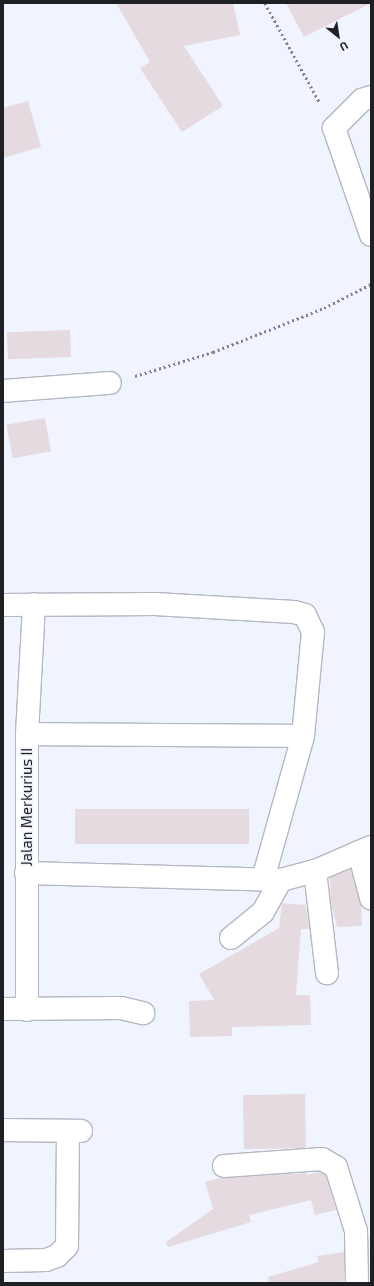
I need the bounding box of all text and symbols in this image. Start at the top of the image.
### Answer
north arrow [318,16,358,56]
text: U [338,39,351,54]
street label: Jalan Merkurius II [18,748,36,866]

